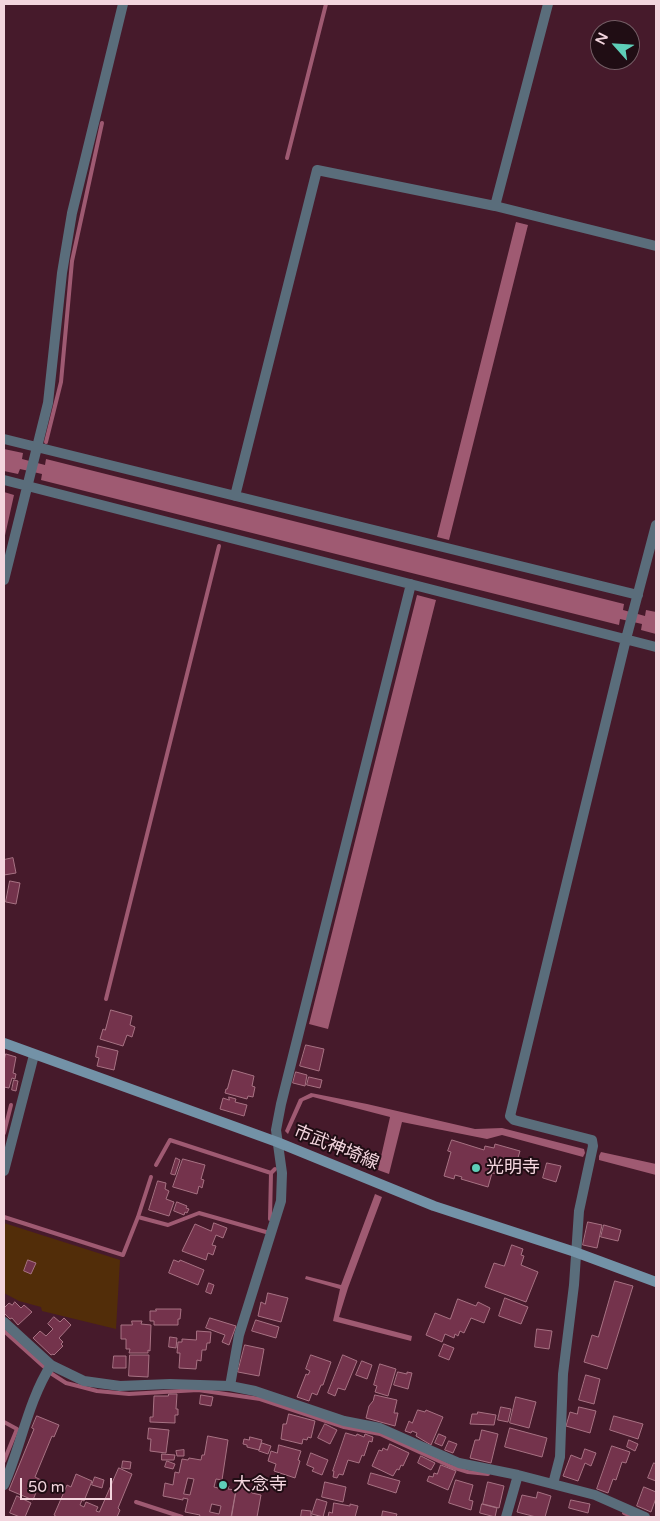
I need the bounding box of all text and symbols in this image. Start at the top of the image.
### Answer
north arrow [590,20,640,70]
text: N [592,30,612,47]
street label: 市武神埼線 [290,1121,382,1175]
place label: 光明寺 [486,1157,540,1179]
marker: 光明寺 [470,1162,482,1174]
scale bar [22,1468,115,1500]
place label: 大念寺 [233,1474,287,1496]
text: 50 m [28,1478,65,1496]
marker: 大念寺 [217,1479,229,1491]

